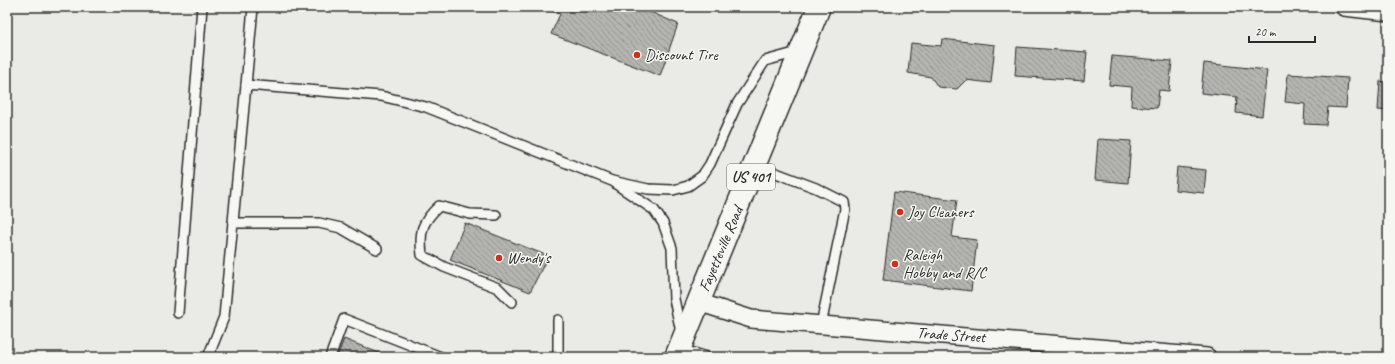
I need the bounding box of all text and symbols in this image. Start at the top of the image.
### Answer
scale bar [1249,18,1315,44]
text: 20 m [1255,24,1277,40]
place label: Discount Tire [645,45,720,65]
marker: Discount Tire [632,50,642,60]
road number: US 401 [727,164,775,190]
street label: Fayetteville Road [694,201,749,294]
place label: Joy Cleaners [907,202,975,222]
marker: Joy Cleaners [895,207,905,217]
place label: Raleigh Hobby and R/C [903,245,988,283]
place label: Wendy's [507,248,552,268]
marker: Wendy's [494,253,504,263]
marker: Raleigh Hobby and R/C [890,259,900,269]
street label: Trade Street [916,323,988,347]

